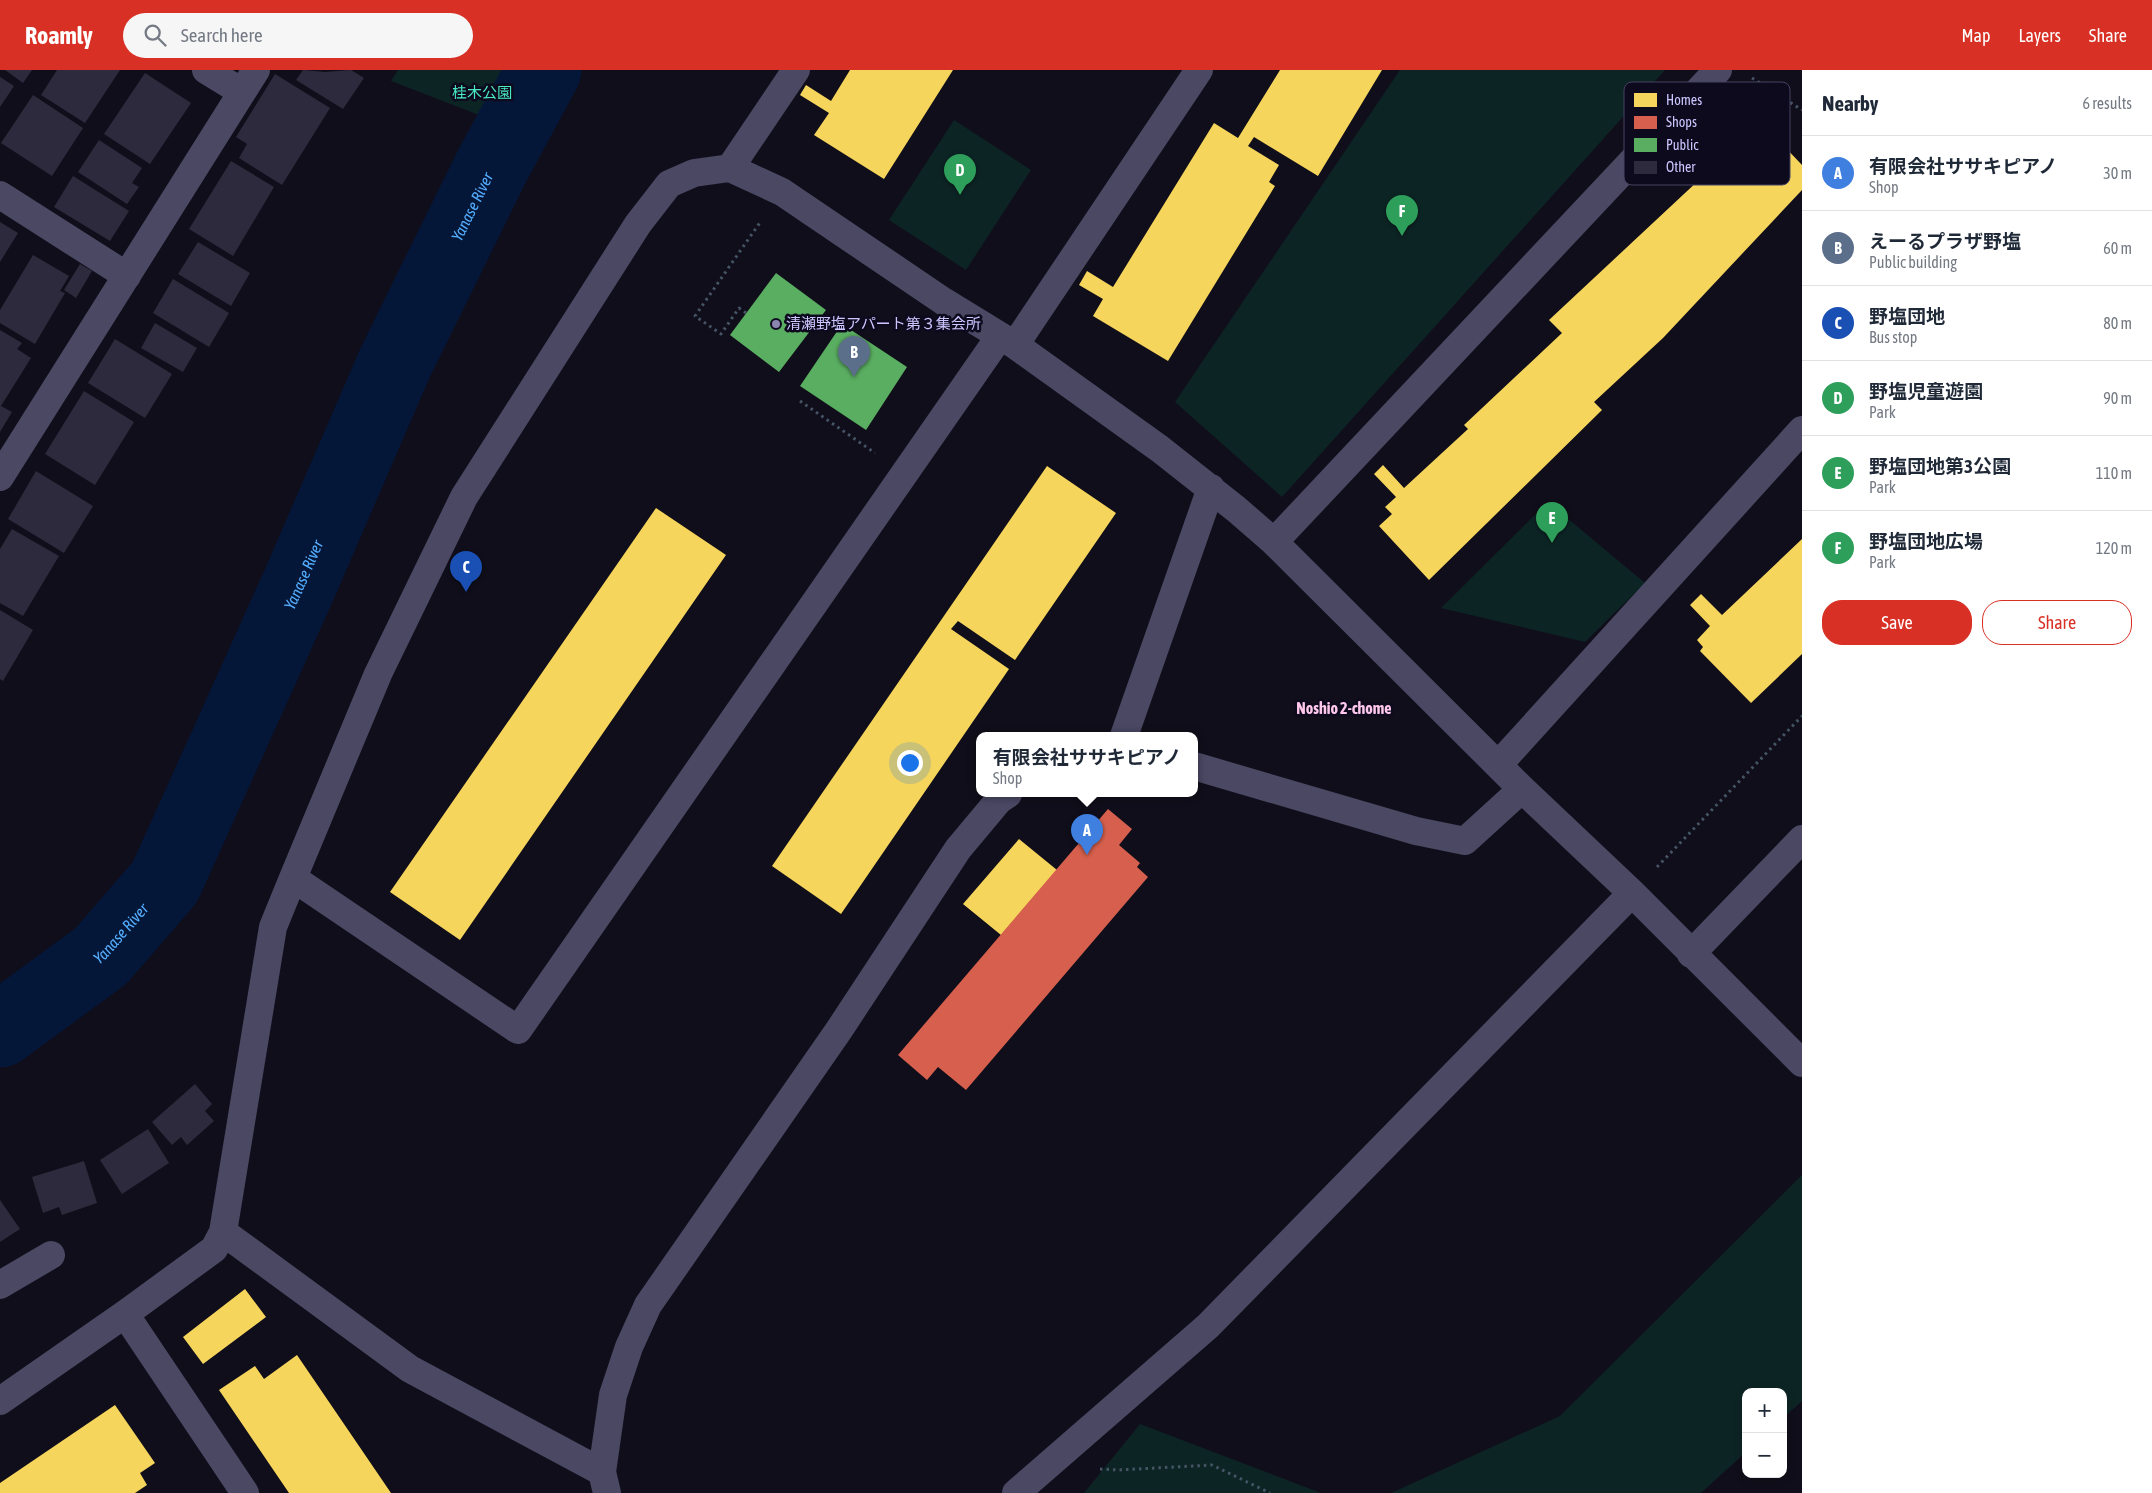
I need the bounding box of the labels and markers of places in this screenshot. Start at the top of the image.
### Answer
pin: D [944,154,976,195]
pin: F [1386,195,1418,236]
place label: 清瀬野塩アパート第３集会所 [786,315,981,332]
marker: 清瀬野塩アパート第３集会所 [770,318,782,330]
pin: B [838,336,870,377]
pin: E [1536,502,1568,543]
pin: C [450,551,482,592]
pin: A [1071,814,1103,855]

